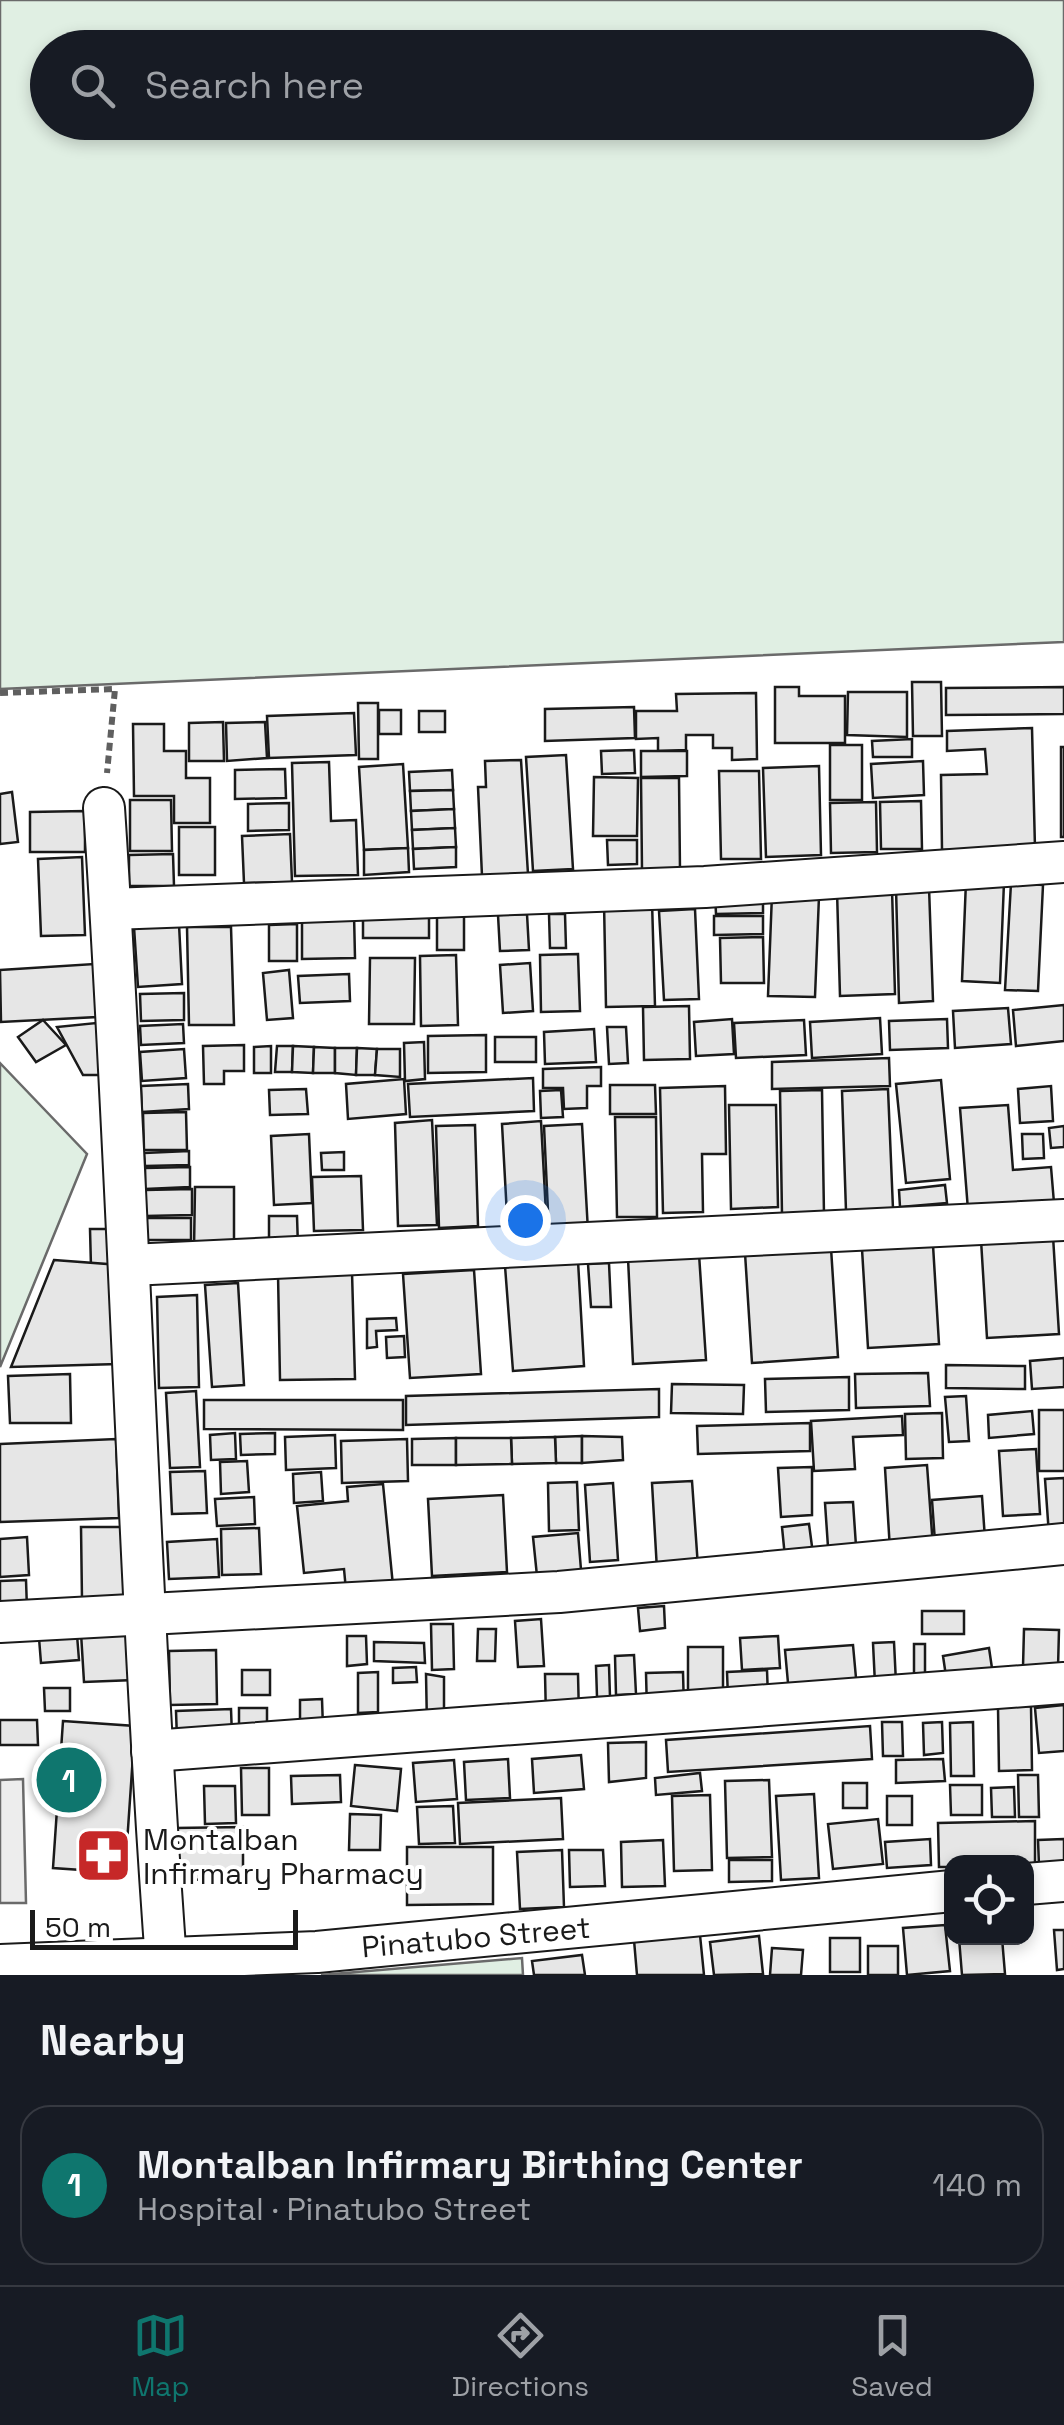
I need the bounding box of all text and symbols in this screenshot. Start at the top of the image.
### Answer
search box [30,30,1034,140]
icon: search [65,58,120,113]
text: Search here [145,61,364,109]
your location [500,1195,551,1246]
pin: 1 [36,1742,102,1818]
place label: Montalban Infirmary Pharmacy [143,1820,424,1893]
pharmacy icon: Montalban Infirmary Pharmacy [74,1826,134,1886]
map controls [944,1855,1034,1945]
button: locate [944,1855,1034,1945]
scale bar [30,1905,298,1950]
street label: Pinatubo Street [360,1908,592,1966]
text: 50 m [45,1909,111,1945]
text: Nearby [40,2014,186,2067]
text: Montalban Infirmary Birthing Center [137,2141,803,2189]
text: 1 [67,2165,82,2205]
text: 140 m [932,2165,1022,2205]
text: Hospital · Pinatubo Street [137,2189,531,2229]
tab: Map [131,2308,189,2404]
tab: Directions [452,2308,589,2404]
tab: Saved [851,2308,933,2404]

